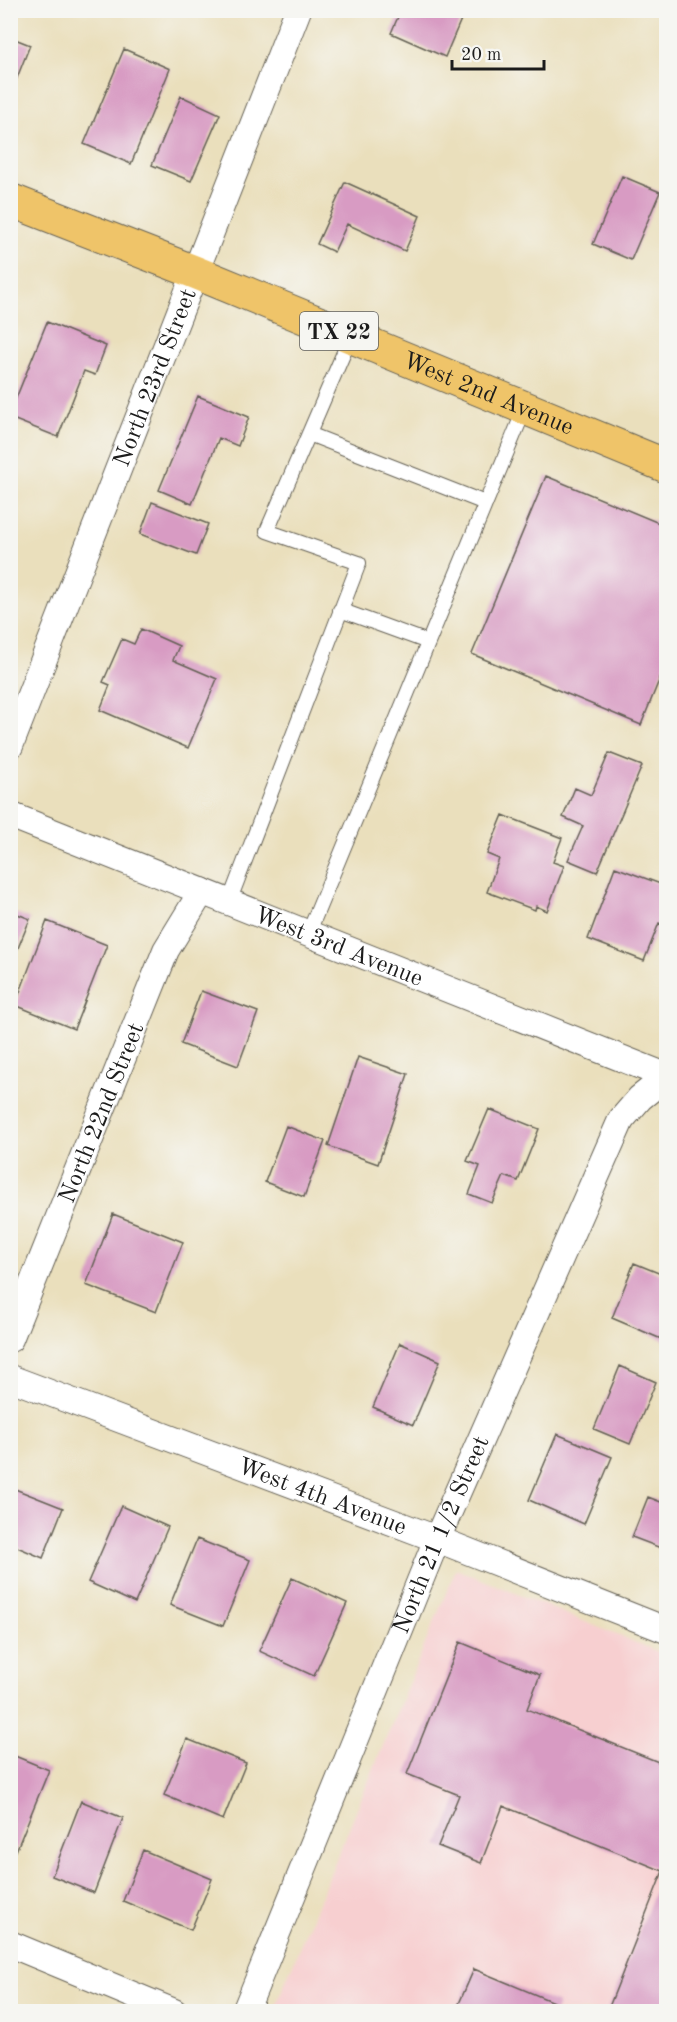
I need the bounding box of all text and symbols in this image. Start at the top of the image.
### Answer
scale bar [452,33,544,71]
text: 20 m [461,46,501,64]
street label: North 23rd Street [111,286,202,470]
road number: TX 22 [300,312,378,350]
street label: West 2nd Avenue [399,349,577,441]
street label: West 3rd Avenue [250,903,426,992]
street label: North 22nd Street [56,1020,150,1207]
street label: North 21 1/2 Street [390,1433,495,1637]
street label: West 4th Avenue [234,1455,409,1540]

